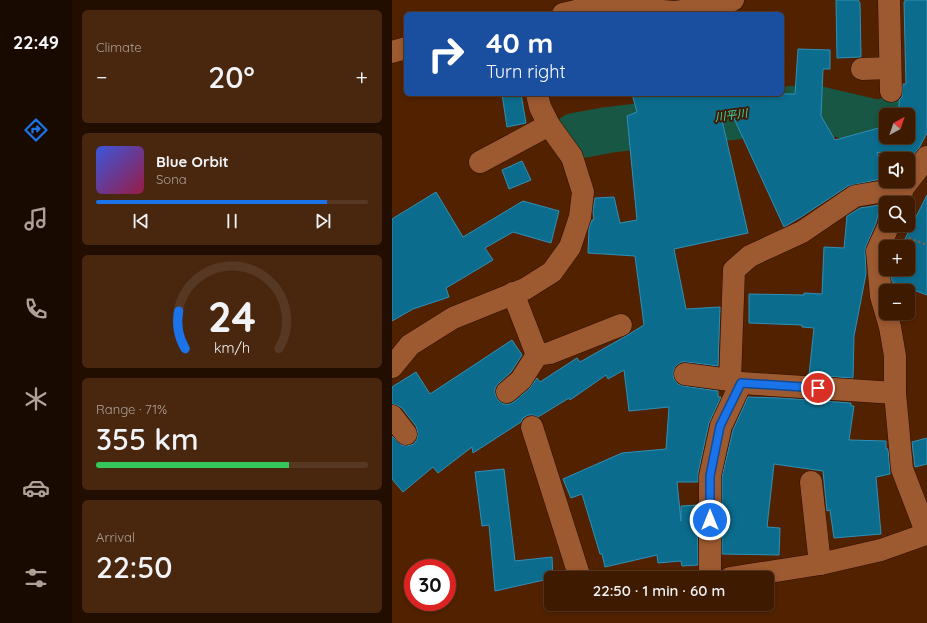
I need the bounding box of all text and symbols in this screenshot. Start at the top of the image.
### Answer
text: 40 m [486,25,553,60]
icon: right [420,28,472,80]
text: 22:49 [13,31,59,54]
text: Climate [96,39,142,55]
text: 20° [208,58,255,96]
text: Turn right [486,60,566,83]
text: − [96,63,107,91]
text: + [356,63,368,91]
water label: 川平川 [714,106,749,124]
north arrow [879,108,915,144]
map controls [879,108,915,320]
icon: directions [22,116,50,144]
text: Blue Orbit [156,152,229,171]
button: sound [879,152,915,188]
text: Sona [156,171,187,187]
button: search [879,196,915,232]
icon: music [22,205,50,233]
icon: previous [130,210,152,232]
icon: pause [221,210,243,232]
icon: next [312,210,334,232]
button: + [879,240,915,276]
button: − [879,284,915,320]
text: 24 [208,290,256,342]
icon: phone [22,295,50,323]
text: km/h [214,339,250,357]
pin [801,371,835,405]
icon: arrive [807,377,829,399]
icon: climate [22,385,50,413]
text: Range · 71% [96,401,167,417]
text: 355 km [96,420,199,458]
icon: car [22,474,50,502]
position arrow [689,499,731,541]
text: Arrival [96,529,135,545]
text: 22:50 [96,548,172,586]
speed limit sign: 30 [404,559,456,611]
icon: filters [22,564,50,592]
text: 22:50 · 1 min · 60 m [593,581,725,600]

